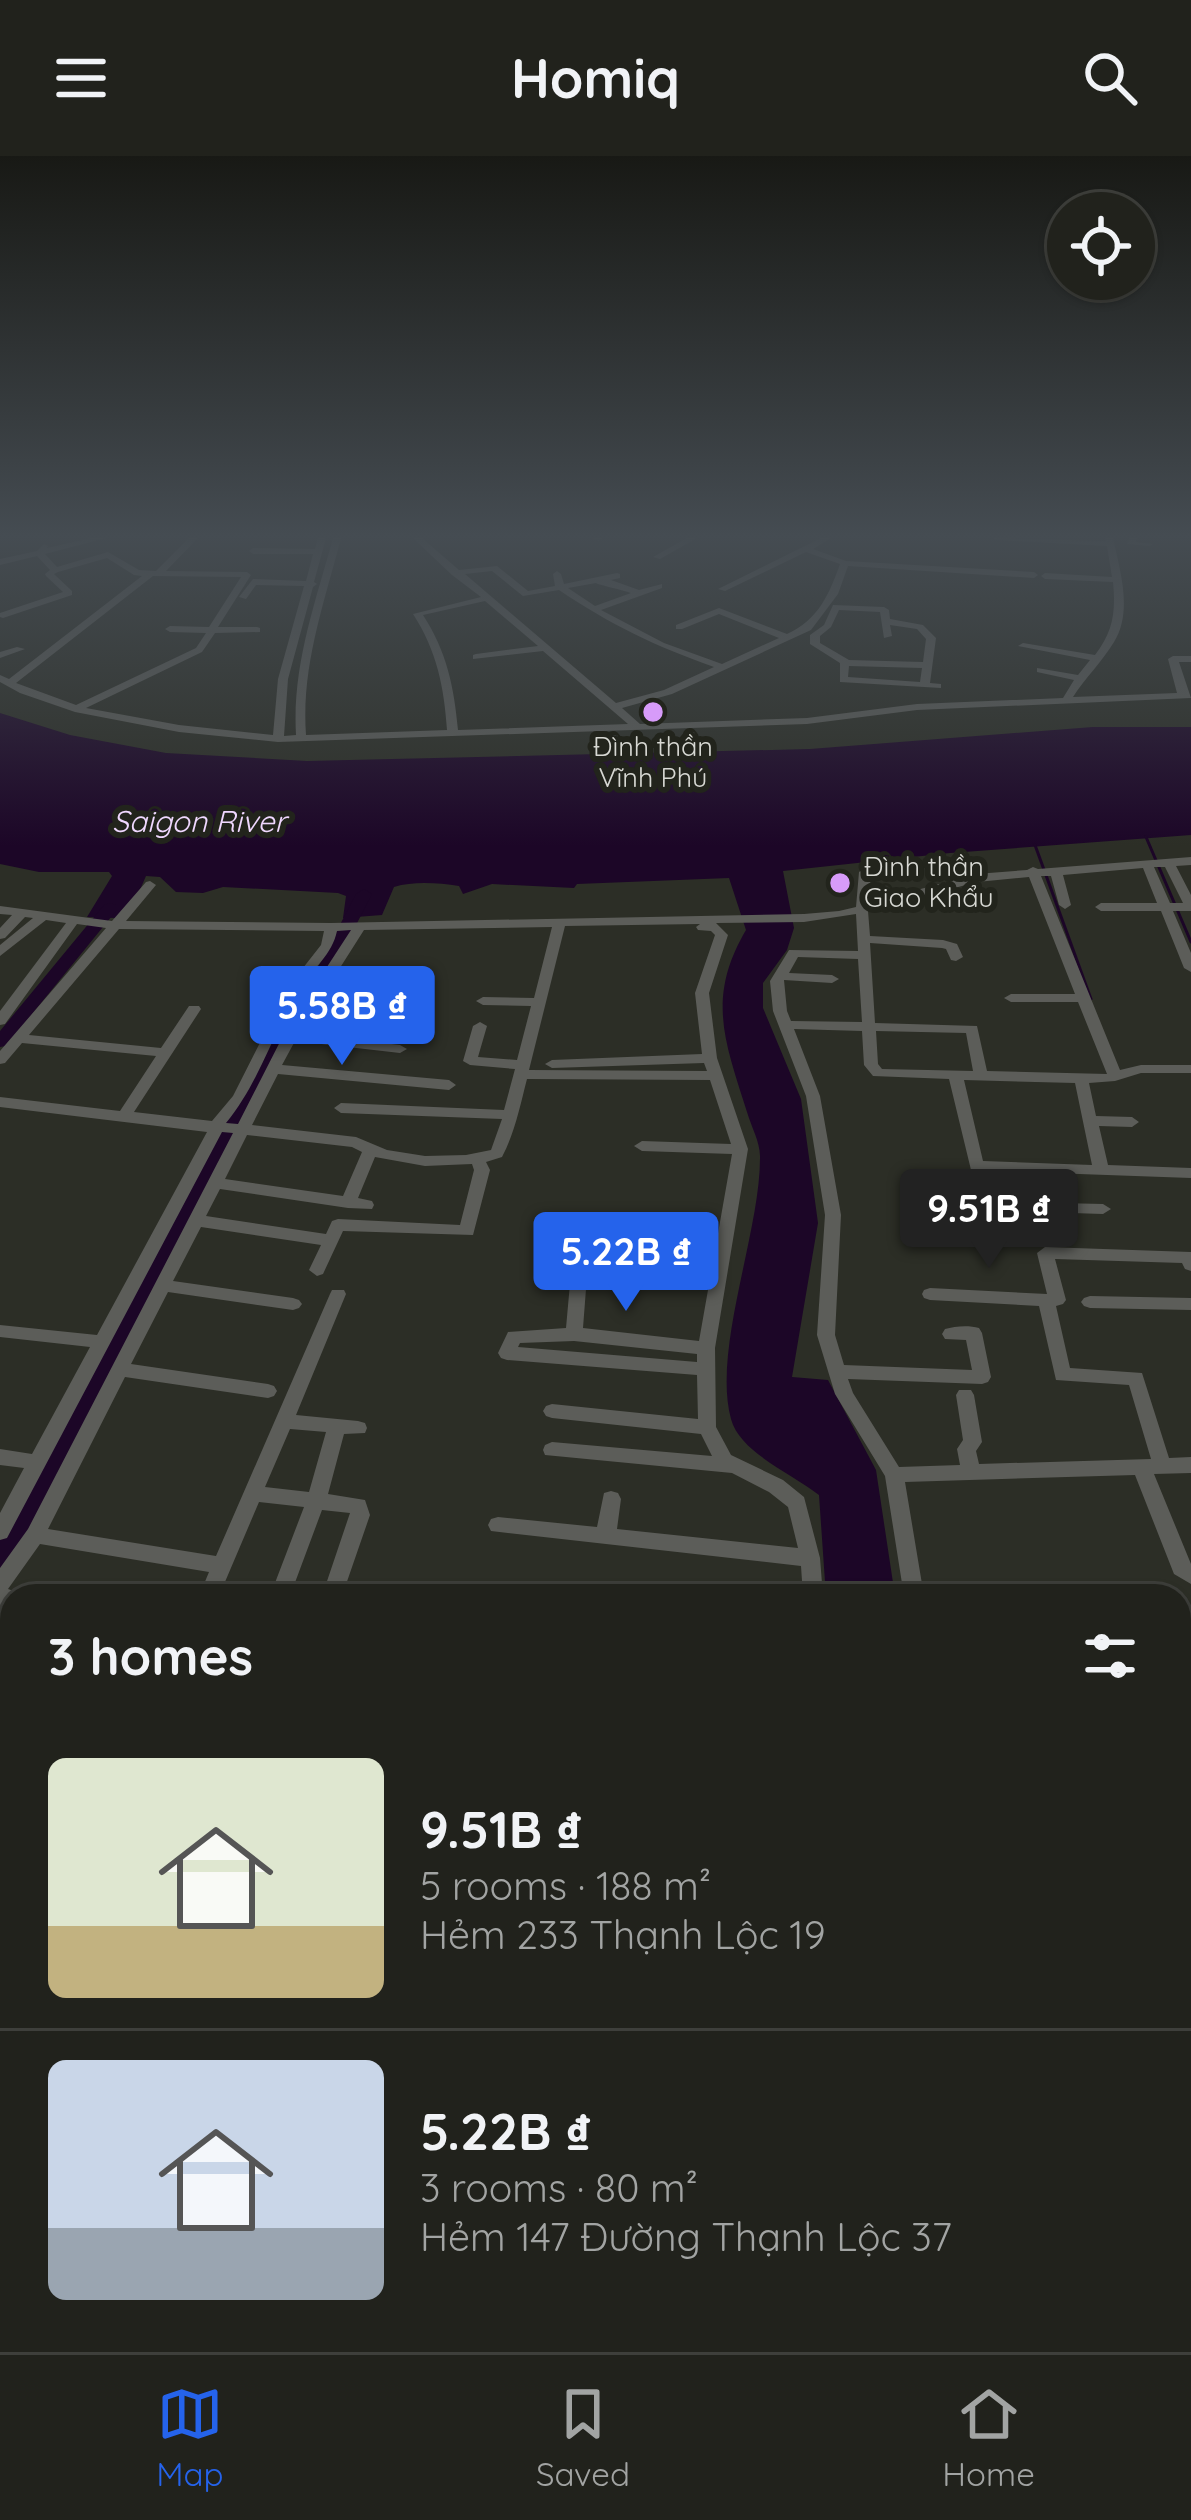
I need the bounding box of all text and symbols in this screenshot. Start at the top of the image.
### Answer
text: Homiq [511,44,680,112]
icon: menu [48,45,114,111]
icon: search [1077,45,1143,111]
map controls [1047,192,1155,300]
button: locate [1047,192,1155,300]
marker: Đình thần Vĩnh Phú [640,699,666,725]
place label: Đình thần Vĩnh Phú [593,729,713,794]
water label: Saigon River [112,802,289,840]
place label: Đình thần Giao Khẩu [864,849,994,914]
marker: Đình thần Giao Khẩu [827,870,853,896]
pin: 5.58B ₫ [231,966,453,1068]
text: 5.58B ₫ [277,980,407,1029]
pin: 9.51B ₫ [878,1169,1100,1271]
text: 9.51B ₫ [927,1183,1051,1232]
pin: 5.22B ₫ [515,1212,737,1314]
text: 5.22B ₫ [560,1226,692,1275]
icon: filters [1077,1623,1143,1689]
text: 3 homes [48,1624,253,1688]
text: 9.51B ₫ [420,1797,582,1861]
icon: home [144,1806,288,1950]
text: 5 rooms · 188 m² [420,1861,711,1910]
text: Hẻm 233 Thạnh Lộc 19 [420,1910,825,1959]
text: 5.22B ₫ [420,2099,591,2163]
icon: home [144,2108,288,2252]
text: 3 rooms · 80 m² [420,2163,698,2212]
text: Hẻm 147 Đường Thạnh Lộc 37 [420,2212,952,2261]
tab: Map [156,2381,223,2494]
tab: Saved [536,2381,630,2494]
tab: Home [942,2381,1035,2494]

